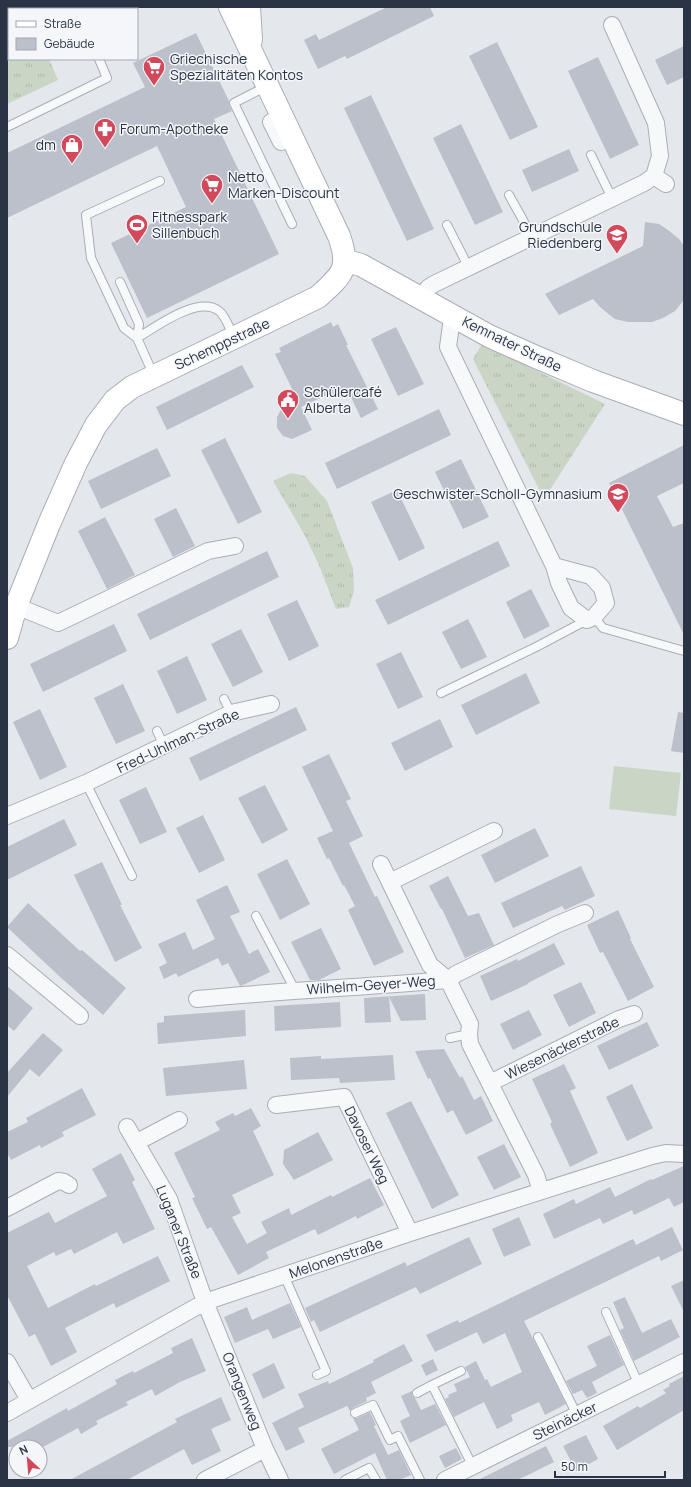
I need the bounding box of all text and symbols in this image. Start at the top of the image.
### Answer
legend [8,8,138,60]
text: Straße [44,15,81,32]
text: Gebäude [44,35,95,52]
place label: Griechische Spezialitäten Kontos [170,49,303,84]
supermarket icon: Griechische Spezialitäten Kontos [141,54,167,87]
pharmacy icon: Forum-Apotheke [92,116,118,149]
place label: Forum-Apotheke [120,119,229,138]
shop icon: dm [59,132,85,165]
place label: dm [36,135,56,154]
place label: Netto Marken-Discount [228,167,340,202]
supermarket icon: Netto Marken-Discount [199,172,225,205]
place label: Fitnesspark Sillenbuch [152,207,228,242]
sports icon: Fitnesspark Sillenbuch [124,212,150,245]
place label: Grundschule Riedenberg [519,217,602,252]
school or university icon: Grundschule Riedenberg [604,222,630,255]
street label: Kemnater Straße [459,311,565,376]
street label: Schemppstraße [171,313,273,374]
place label: Schülercafé Alberta [304,382,382,417]
public building icon: Schülercafé Alberta [275,387,301,420]
school or university icon: Geschwister-Scholl-Gymnasium [605,481,631,514]
place label: Geschwister-Scholl-Gymnasium [393,484,602,503]
street label: Fred-Uhlman-Straße [114,704,242,777]
street label: Wilhelm-Geyer-Weg [306,971,436,998]
street label: Wiesenäckerstraße [501,1012,622,1084]
street label: Davoser Weg [340,1103,394,1187]
street label: Luganer Straße [152,1182,207,1281]
street label: Melonenstraße [286,1233,385,1282]
street label: Orangenweg [218,1349,267,1433]
street label: Steinäcker [529,1397,600,1444]
north arrow [8,1439,48,1479]
text: N [17,1441,30,1458]
scale bar [555,1453,665,1479]
text: 50 m [561,1458,588,1475]

